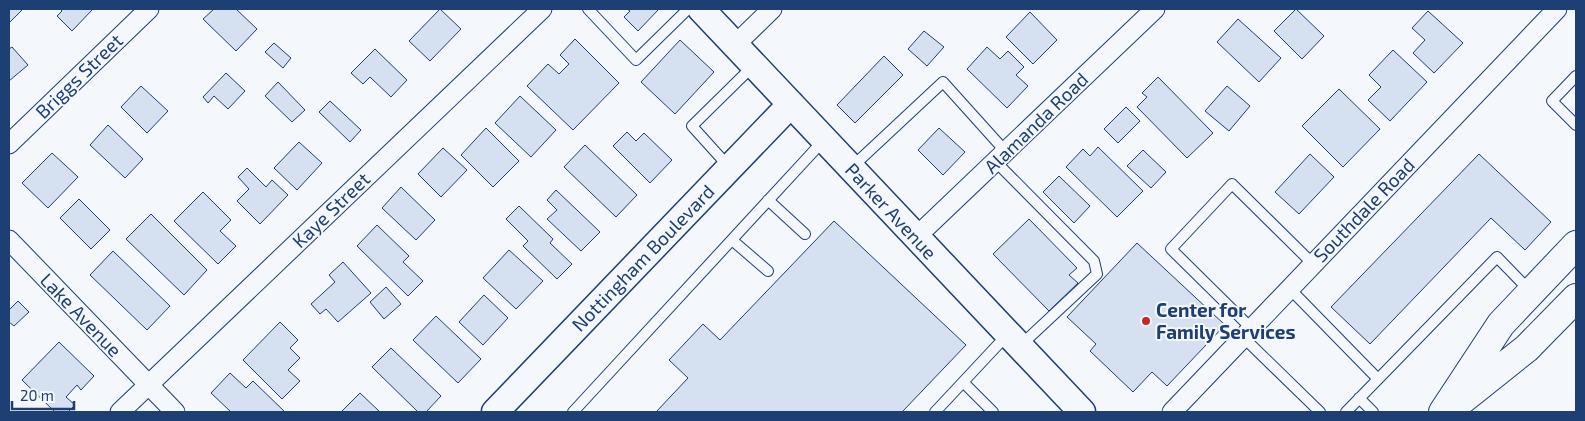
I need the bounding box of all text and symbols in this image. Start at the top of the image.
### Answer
street label: Briggs Street [30,28,127,123]
street label: Alamanda Road [979,67,1092,178]
street label: Southdale Road [1308,153,1419,266]
street label: Parker Avenue [841,158,942,264]
street label: Kaye Street [287,167,374,252]
street label: Nottingham Boulevard [567,179,719,336]
street label: Lake Avenue [36,268,127,361]
place label: Center for Family Services [1156,298,1296,344]
marker: Center for Family Services [1140,315,1152,327]
scale bar [12,378,75,410]
text: 20 m [20,386,54,404]

